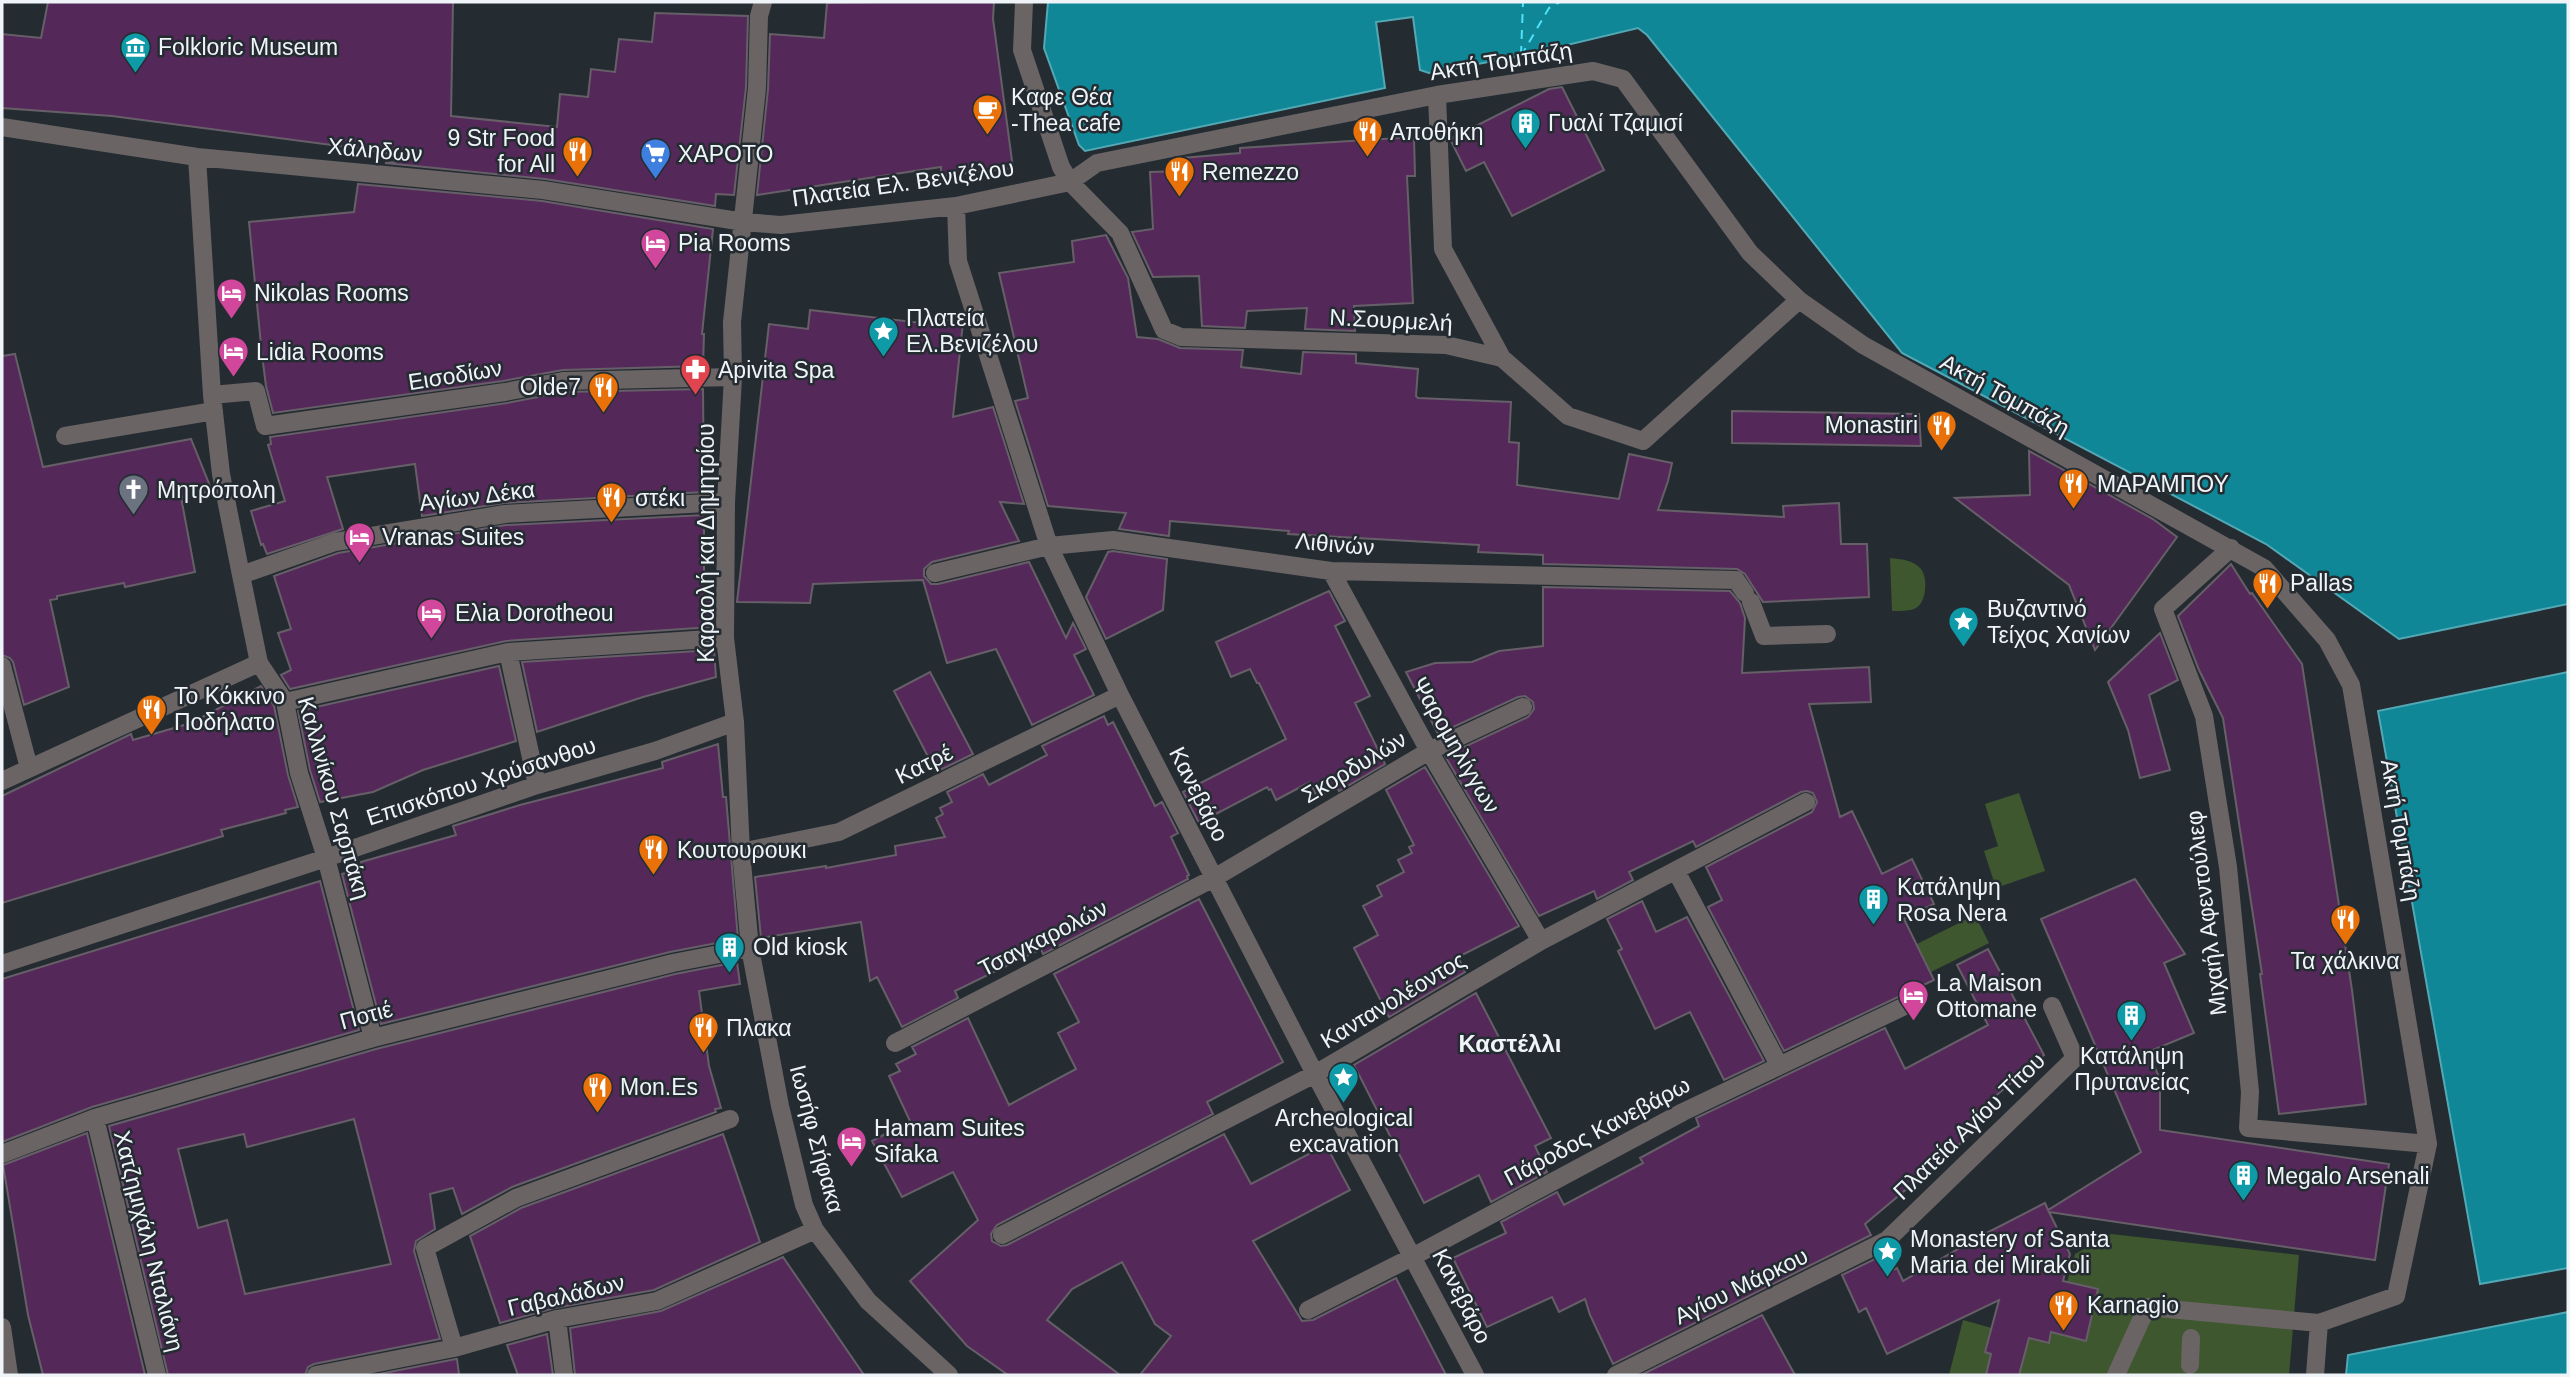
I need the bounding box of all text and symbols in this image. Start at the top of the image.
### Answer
museum icon: Folkloric Museum [118,30,152,74]
place label: Folkloric Museum [158,34,338,60]
street label: Ακτή Τομπάζη [1428,37,1574,85]
place label: Καφε Θέα -Thea cafe [1011,84,1121,136]
cafe icon: Καφε Θέα -Thea cafe [971,93,1005,137]
building icon: Γυαλί Τζαμισί [1508,106,1542,150]
place label: Γυαλί Τζαμισί [1548,110,1683,136]
restaurant icon: Αποθήκη [1350,115,1384,159]
place label: Αποθήκη [1390,119,1484,145]
place label: 9 Str Food for All [448,125,555,177]
street label: Χάληδων [326,133,424,167]
restaurant icon: 9 Str Food for All [561,134,595,178]
supermarket icon: ΧΑΡΟΤΟ [638,137,672,181]
place label: ΧΑΡΟΤΟ [678,141,773,167]
street label: Πλατεία Ελ. Βενιζέλου [790,155,1016,211]
restaurant icon: Remezzo [1162,155,1196,199]
place label: Remezzo [1202,159,1299,185]
hotel icon: Pia Rooms [638,226,672,270]
place label: Pia Rooms [678,230,790,256]
hotel icon: Nikolas Rooms [214,276,248,320]
place label: Nikolas Rooms [254,280,409,306]
street label: Ν.Σουρμελή [1329,304,1453,336]
place label: Πλατεία Ελ.Βενιζέλου [906,305,1038,357]
place icon: Πλατεία Ελ.Βενιζέλου [866,314,900,358]
hotel icon: Lidia Rooms [216,335,250,379]
place label: Lidia Rooms [256,339,384,365]
street label: Ακτή Τομπάζη [1936,349,2074,441]
pharmacy icon: Apivita Spa [678,353,712,397]
street label: Εισοδίων [406,355,504,395]
place label: Apivita Spa [718,357,835,383]
restaurant icon: Olde7 [587,370,621,414]
place label: Olde7 [520,374,581,400]
restaurant icon: Monastiri [1924,408,1958,452]
place label: Monastiri [1825,412,1918,438]
street label: Καραολή και Δημητρίου [693,423,719,663]
restaurant icon: ΜΑΡΑΜΠΟΥ [2057,467,2091,511]
place label: ΜΑΡΑΜΠΟΥ [2097,471,2229,497]
church icon: Μητρόπολη [117,473,151,517]
street label: Αγίων Δέκα [418,476,536,516]
place label: Μητρόπολη [157,477,276,503]
restaurant icon: στέκι [595,481,629,525]
place label: στέκι [635,485,685,511]
hotel icon: Vranas Suites [342,520,376,564]
place label: Vranas Suites [382,524,524,550]
street label: Λιθινών [1294,528,1376,560]
restaurant icon: Pallas [2250,566,2284,610]
place label: Pallas [2290,570,2353,596]
hotel icon: Eλia Dorotheou [415,596,449,640]
place label: Βυζαντινό Τείχος Χανίων [1987,596,2130,648]
place label: Eλia Dorotheou [455,600,614,626]
place icon: Βυζαντινό Τείχος Χανίων [1947,605,1981,649]
street label: Ψαρομηλίγγων [1407,672,1505,818]
place label: Το Κόκκινο Ποδήλατο [174,683,285,735]
restaurant icon: Το Κόκκινο Ποδήλατο [134,692,168,736]
street label: Καλλινίκου Σαρπάκη [293,694,375,902]
street label: Σκορδυλών [1297,726,1411,808]
street label: Επισκόπου Χρύσανθου [363,732,599,830]
street label: Κατρέ [891,739,957,789]
street label: Κανεβάρο [1164,742,1234,846]
street label: Ακτή Τομπάζη [2376,757,2426,903]
street label: Μιχαήλ Αφεντούλιεφ [2181,809,2231,1017]
restaurant icon: Κουτουρουκι [637,833,671,877]
place label: Κουτουρουκι [677,837,807,863]
place label: Κατάληψη Rosa Nera [1897,874,2007,926]
building icon: Κατάληψη Rosa Nera [1857,883,1891,927]
street label: Τσαγκαρολών [974,894,1112,982]
restaurant icon: Τα χάλκινα [2328,903,2362,947]
building icon: Old kiosk [713,930,747,974]
place label: Old kiosk [753,934,848,960]
street label: Καντανολέοντος [1316,947,1470,1053]
place label: Τα χάλκινα [2291,948,2399,974]
place label: La Maison Ottomane [1936,970,2042,1022]
hotel icon: La Maison Ottomane [1896,979,1930,1023]
street label: Ποτιέ [337,996,395,1034]
building icon: Κατάληψη Πρυτανείας [2115,998,2149,1042]
restaurant icon: Πλακα [686,1011,720,1055]
place label: Πλακα [726,1015,792,1041]
district label: Καστέλλι [1459,1030,1561,1057]
place label: Κατάληψη Πρυτανείας [2074,1043,2190,1095]
street label: Πλατεία Αγίου Τίτου [1888,1047,2050,1205]
place icon: Archeological excavation [1327,1060,1361,1104]
street label: Ιωσήφ Σήφακα [785,1062,849,1216]
restaurant icon: Mon.Es [580,1070,614,1114]
street label: Πάροδος Κανεβάρω [1500,1071,1694,1191]
place label: Mon.Es [620,1074,698,1100]
place label: Archeological excavation [1275,1105,1413,1157]
place label: Hamam Suites Sifaka [874,1115,1025,1167]
hotel icon: Hamam Suites Sifaka [834,1124,868,1168]
street label: Χατζημιχάλη Νταλιάνη [109,1128,189,1354]
building icon: Megalo Arsenali [2226,1159,2260,1203]
place label: Megalo Arsenali [2266,1163,2430,1189]
place label: Monastery of Santa Maria dei Mirakoli [1910,1226,2110,1278]
place icon: Monastery of Santa Maria dei Mirakoli [1870,1235,1904,1279]
street label: Αγίου Μάρκου [1670,1242,1812,1330]
street label: Κανεβάρο [1427,1244,1497,1348]
street label: Γαβαλάδων [505,1269,627,1321]
restaurant icon: Karnagio [2047,1288,2081,1332]
place label: Karnagio [2087,1292,2179,1318]

